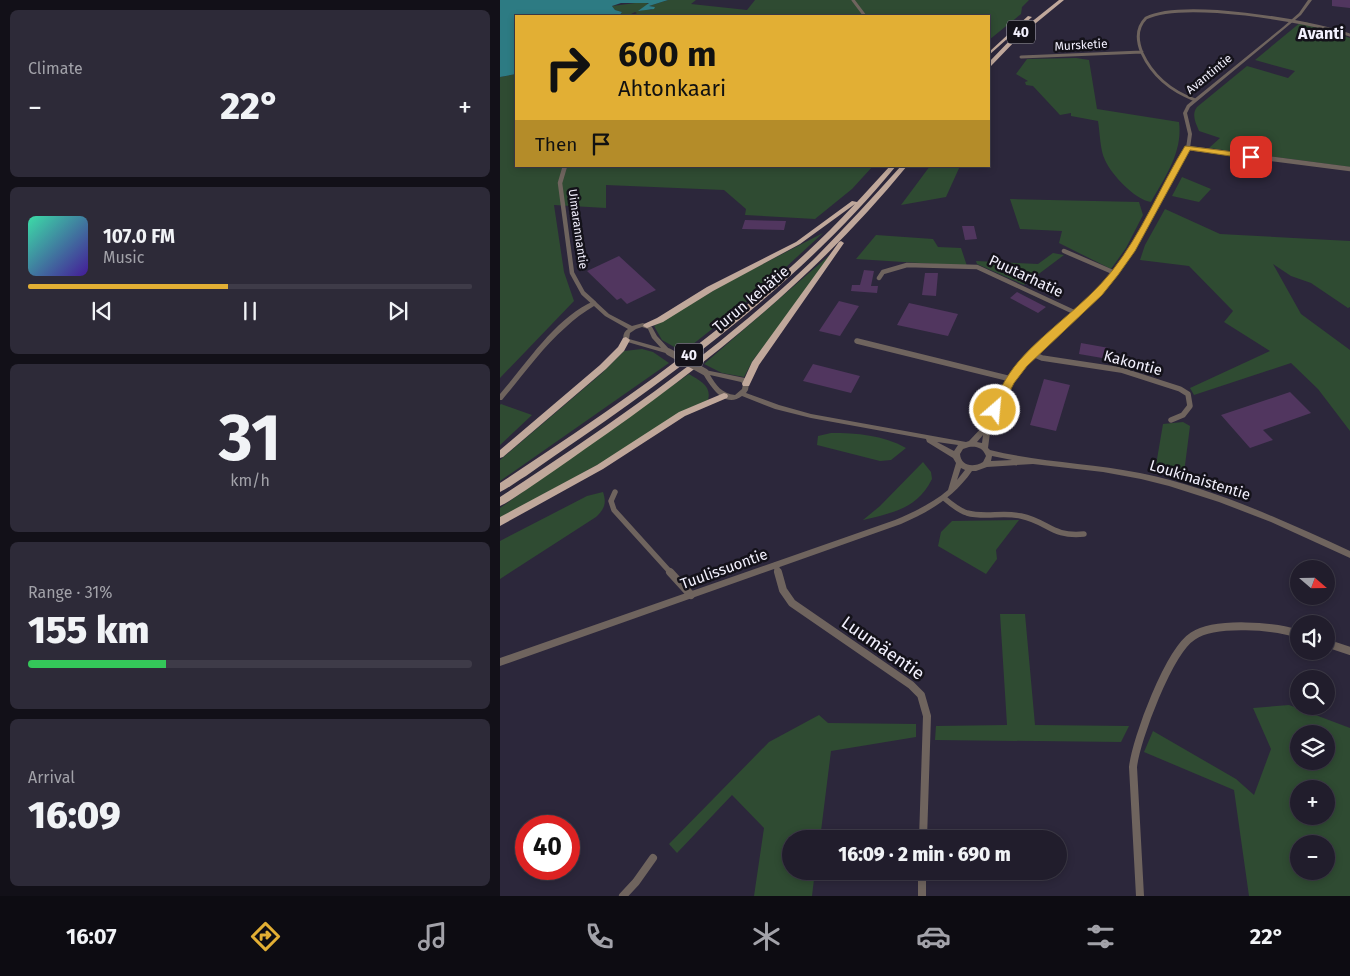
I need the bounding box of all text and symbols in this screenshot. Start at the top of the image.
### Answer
road number: 40 [1007,21,1035,44]
district label: Avanti [1297,24,1344,43]
text: 600 m [618,33,717,75]
icon: right [535,35,600,100]
street label: Mursketie [1054,37,1108,53]
street label: Avantintie [1183,51,1235,97]
text: Climate [28,59,83,78]
text: Ahtonkaari [618,75,726,102]
text: 22° [220,83,280,129]
text: − [28,91,42,124]
text: + [458,91,472,124]
icon: arrive [587,130,615,158]
text: Then [535,133,577,156]
pin [1230,136,1272,178]
icon: arrive [1237,143,1265,171]
street label: Uimarannantie [565,188,591,270]
text: 107.0 FM [103,225,175,248]
text: Music [103,248,144,267]
street label: Puutarhatie [986,251,1066,301]
street label: Turun kehätie [709,262,793,336]
icon: previous [88,297,116,325]
icon: pause [236,297,264,325]
icon: next [384,297,412,325]
road number: 40 [675,344,703,366]
street label: Kakontie [1102,347,1164,379]
position arrow [968,383,1020,435]
text: 31 [219,399,281,477]
street label: Loukinaistentie [1147,456,1253,504]
text: km/h [230,471,270,490]
street label: Tuulissuontie [678,545,770,593]
north arrow [1290,560,1335,605]
map controls [1290,560,1335,880]
text: Range · 31% [28,583,112,602]
text: 155 km [28,607,149,653]
street label: Luumäentie [837,611,929,685]
button: sound [1290,615,1335,660]
button: search [1290,670,1335,715]
button: layers [1290,725,1335,770]
text: Arrival [28,768,75,787]
button: + [1290,780,1335,825]
text: 16:09 [28,792,121,838]
speed limit sign: 40 [515,815,580,880]
button: − [1290,835,1335,880]
text: 16:09 · 2 min · 690 m [838,843,1011,866]
icon: directions [248,919,283,954]
icon: music [415,919,450,954]
icon: phone [582,919,617,954]
icon: climate [749,919,784,954]
icon: car [916,919,951,954]
icon: filters [1083,919,1118,954]
text: 16:07 [66,923,117,950]
text: 22° [1250,923,1284,950]

